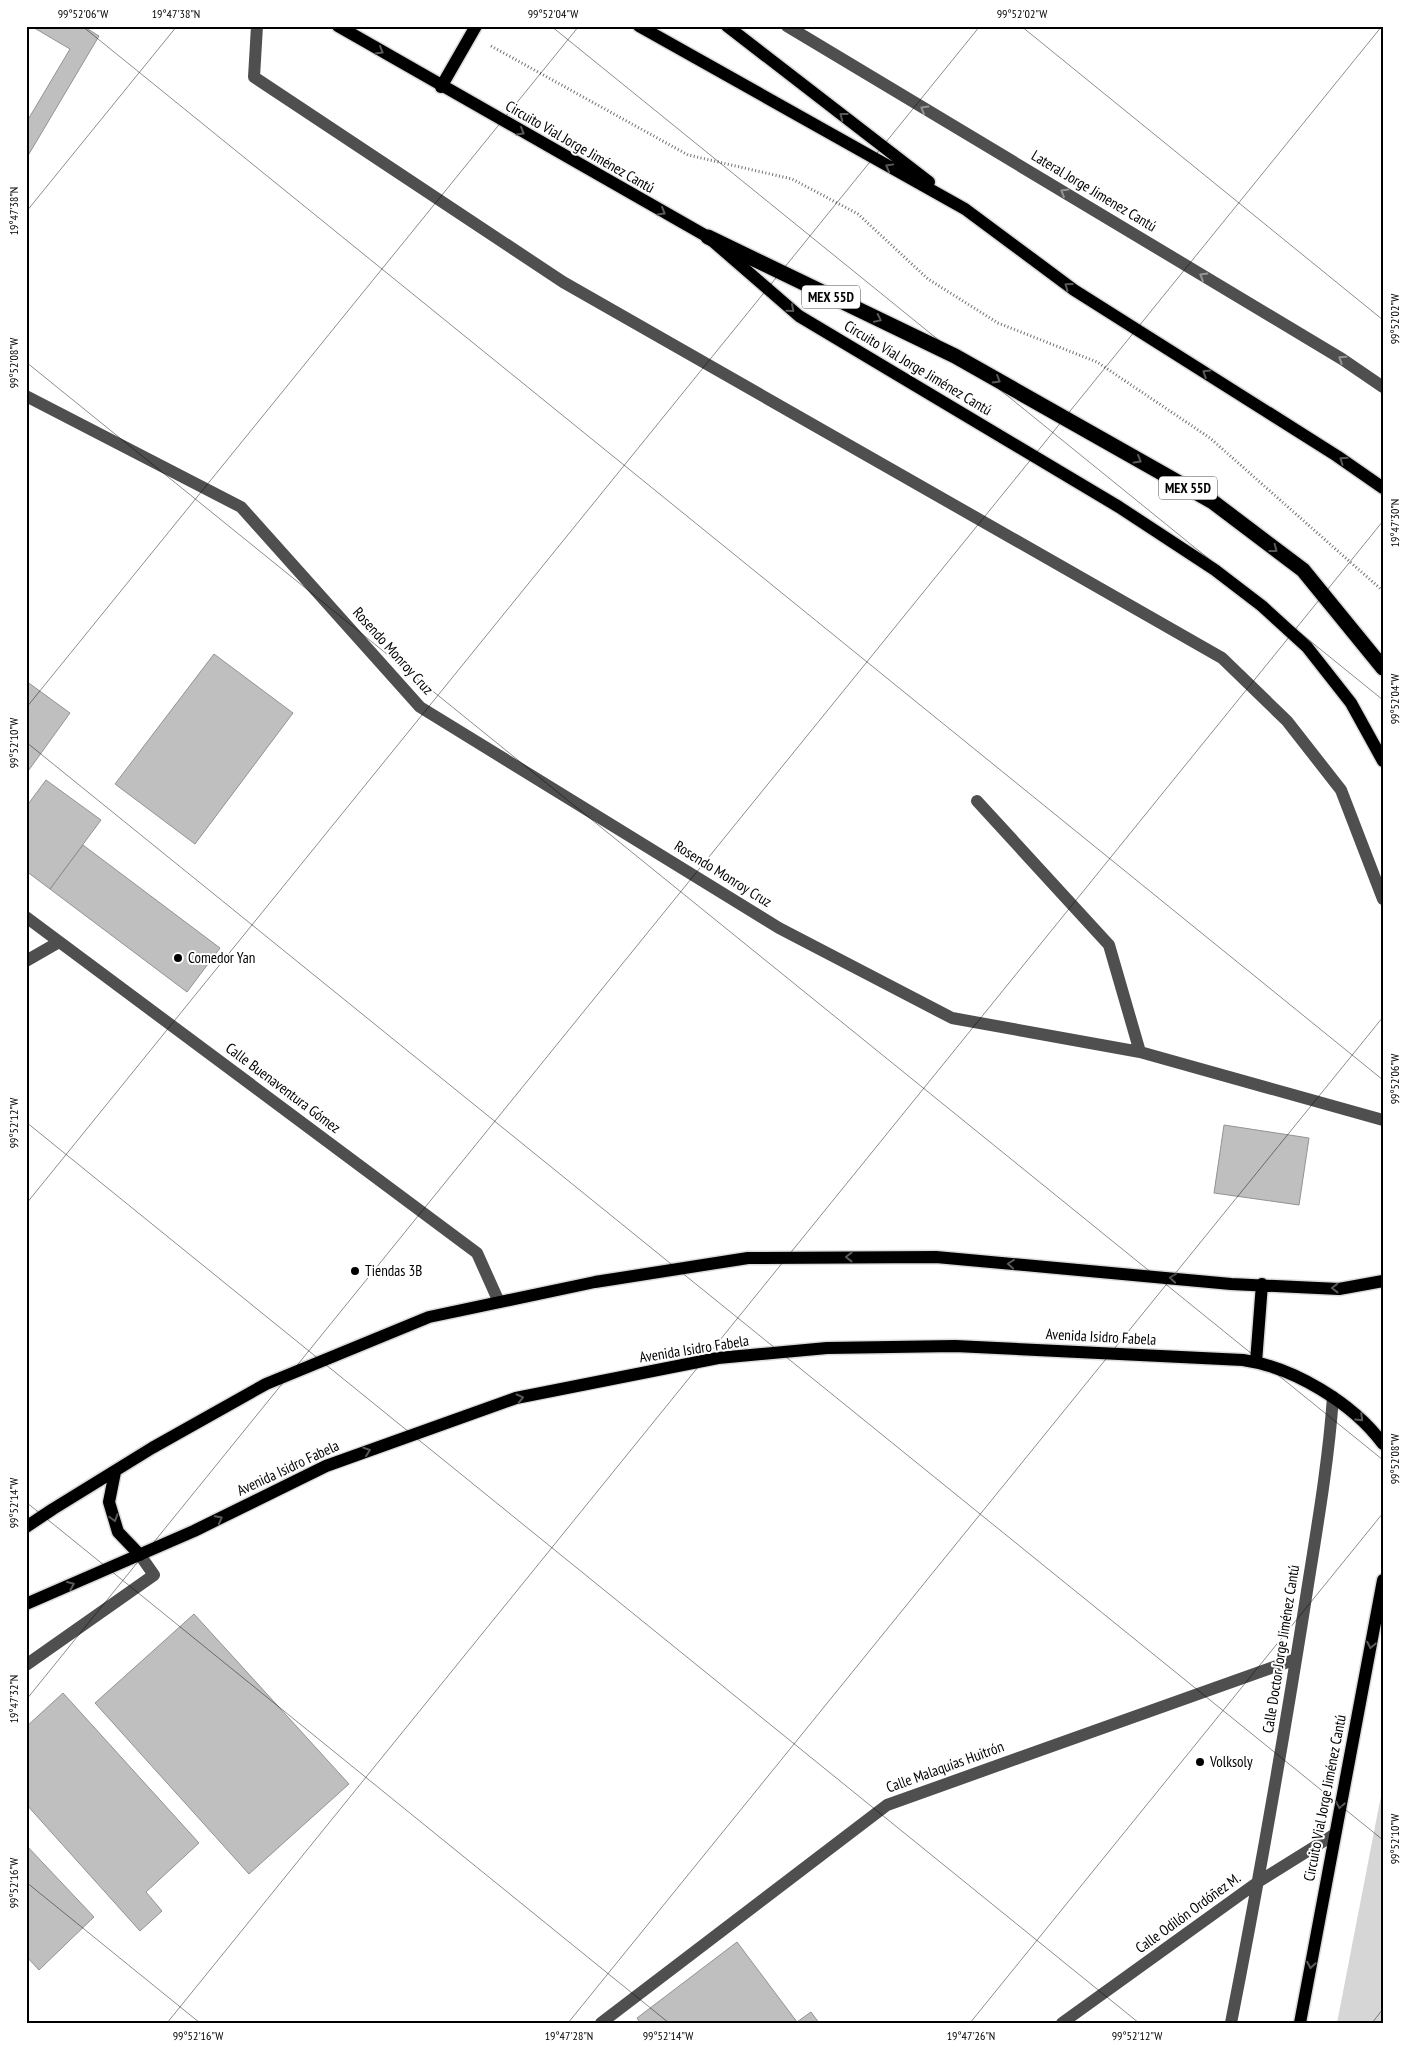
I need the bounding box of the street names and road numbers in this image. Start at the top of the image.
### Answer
street label: Circuito Vial Jorge Jiménez Cantú [502,96,658,197]
street label: Lateral Jorge Jimenez Cantú [1028,146,1160,235]
road number: MEX 55D [802,286,860,308]
street label: Circuito Vial Jorge Jiménez Cantú [841,316,996,419]
road number: MEX 55D [1159,476,1217,499]
street label: Rosendo Monroy Cruz [349,603,438,698]
street label: Rosendo Monroy Cruz [671,836,775,911]
street label: Calle Buenaventura Gómez [222,1038,345,1137]
street label: Avenida Isidro Fabela [1045,1324,1157,1349]
street label: Avenida Isidro Fabela [638,1330,750,1367]
street label: Avenida Isidro Fabela [234,1436,342,1500]
street label: Calle Doctor Jorge Jiménez Cantú [1258,1563,1303,1734]
street label: Circuito Vial Jorge Jiménez Cantú [1299,1713,1350,1883]
street label: Calle Malaquías Huitrón [883,1736,1006,1797]
street label: Calle Odilón Ordóñez M. [1131,1868,1244,1957]

